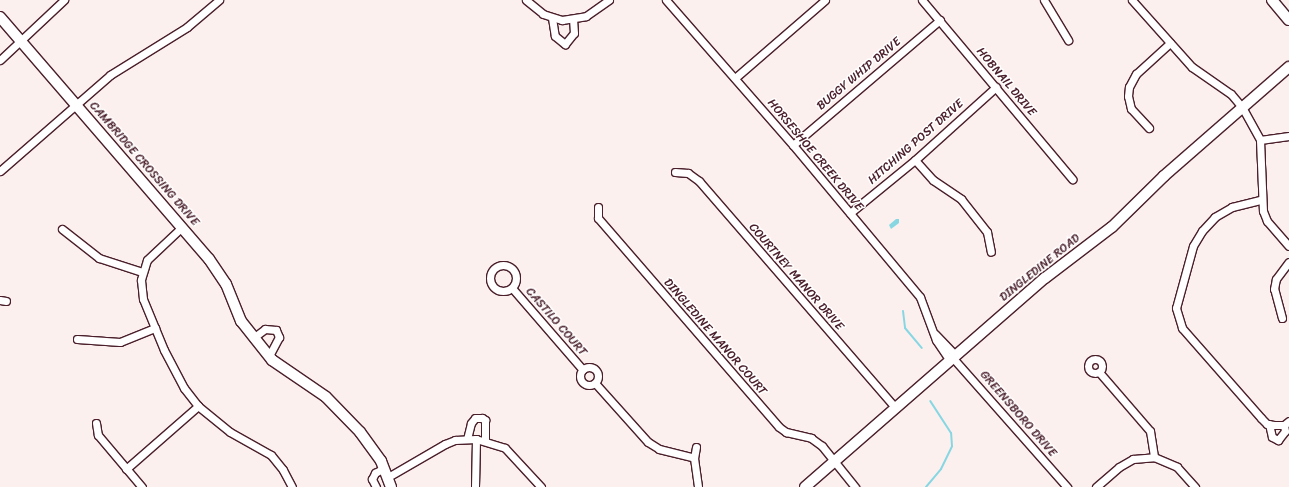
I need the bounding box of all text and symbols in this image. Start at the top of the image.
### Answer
street label: BUGGY WHIP DRIVE [814,34,904,114]
street label: HOBNAIL DRIVE [973,45,1039,119]
street label: HORSESHOE CREEK DRIVE [764,96,866,214]
street label: HITCHING POST DRIVE [865,97,967,187]
street label: CAMBRIDGE CROSSING DRIVE [86,99,202,229]
street label: COURTNEY MANOR DRIVE [745,220,847,334]
street label: DINGLEDINE ROAD [997,231,1083,305]
street label: DINGLEDINE MANOR COURT [660,276,770,398]
street label: CASTILO COURT [523,285,589,359]
street label: GREENSBORO DRIVE [976,368,1060,460]

